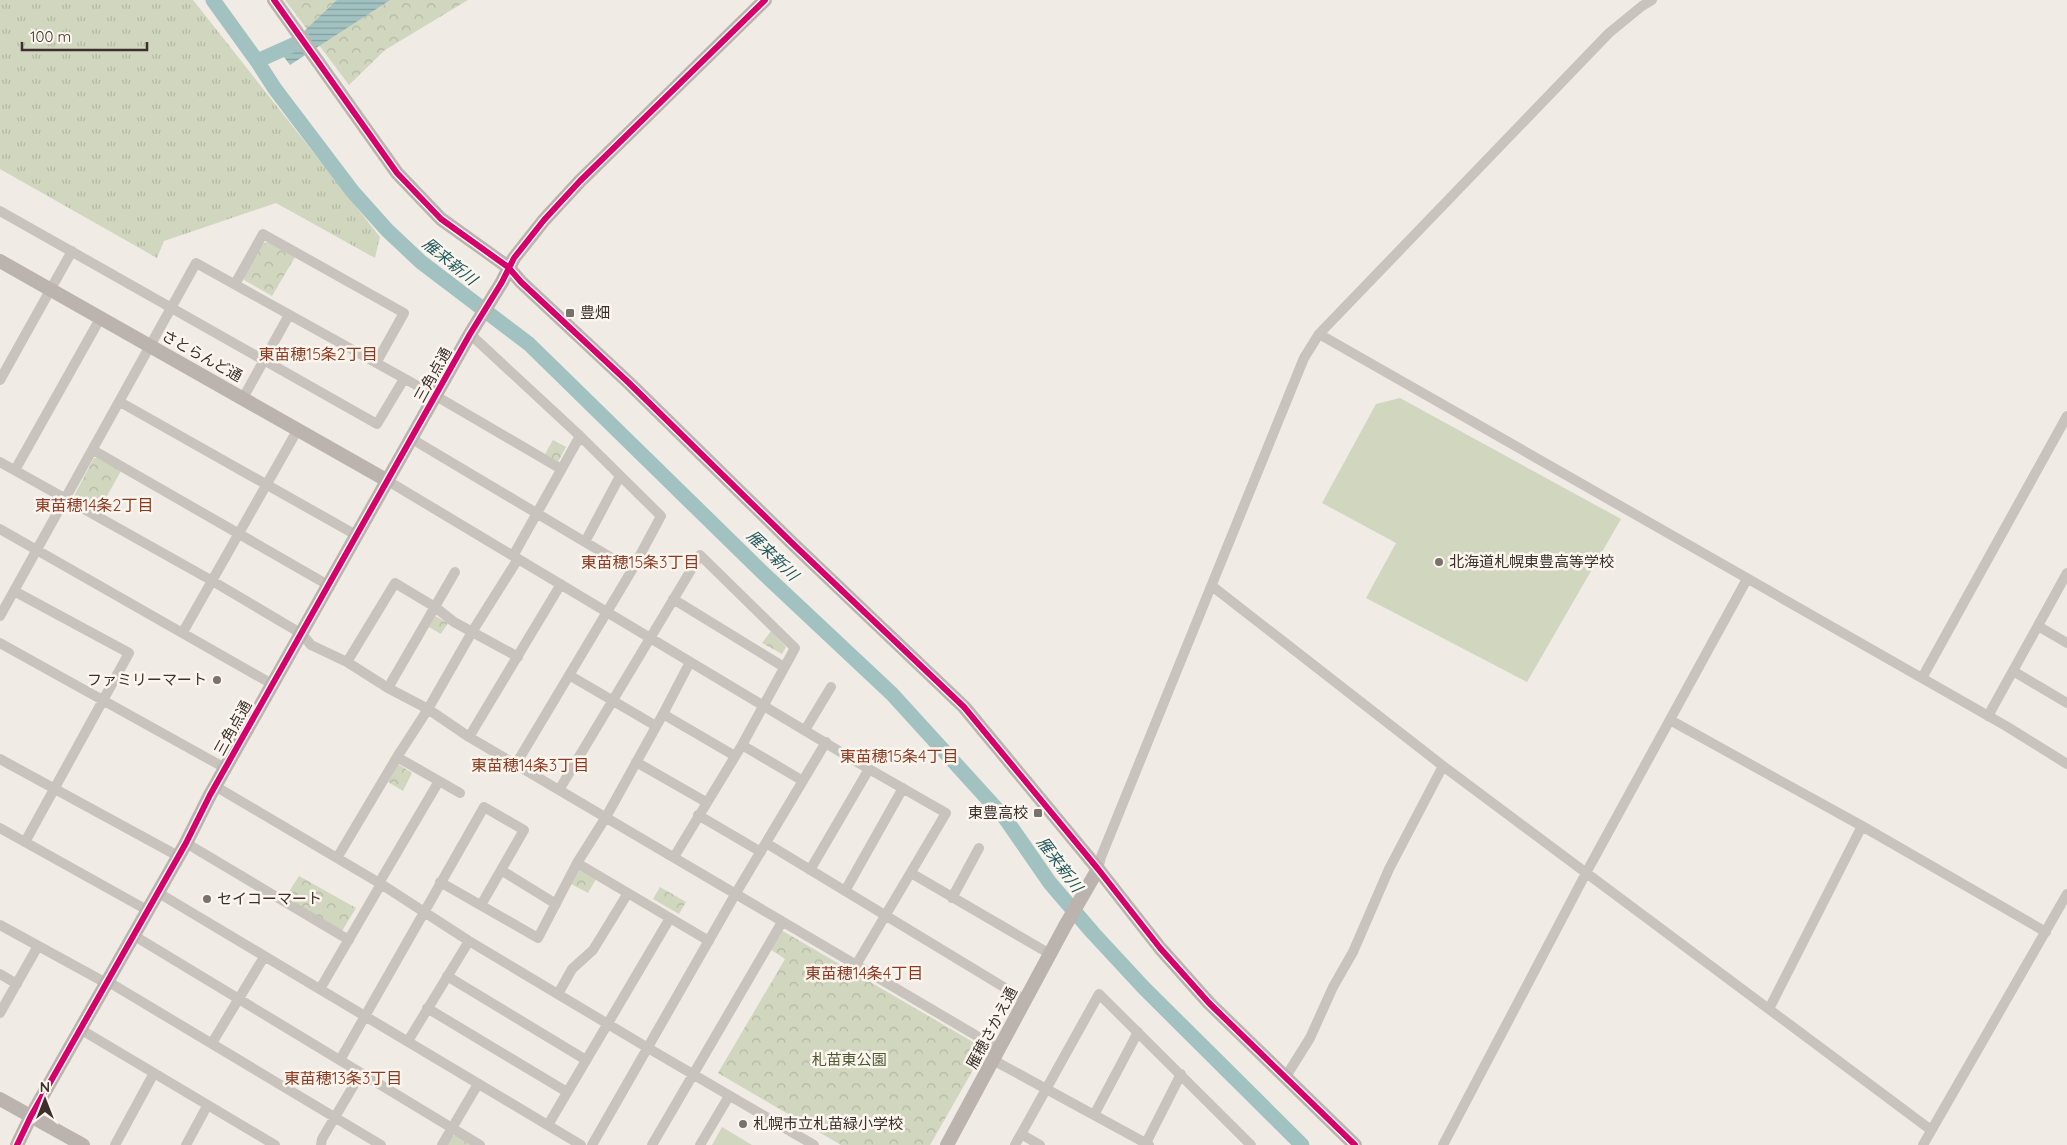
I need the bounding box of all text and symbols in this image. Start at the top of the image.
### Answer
scale bar [22,20,148,52]
text: 100 m [30,27,71,46]
water label: 雁来新川 [419,233,483,290]
place label: 豊畑 [580,303,610,322]
marker: 豊畑 [564,307,576,319]
street label: さとらんど通 [158,326,246,386]
district label: 東苗穂15条2丁目 [258,344,378,364]
street label: 三角点通 [410,344,455,406]
district label: 東苗穂14条2丁目 [35,495,153,515]
water label: 雁来新川 [743,526,804,586]
district label: 東苗穂15条3丁目 [580,552,700,572]
place label: 北海道札幌東豊高等学校 [1449,552,1614,571]
marker: 北海道札幌東豊高等学校 [1433,556,1445,568]
place label: ファミリーマート [87,670,207,689]
marker: ファミリーマート [211,674,223,686]
street label: 三角点通 [210,697,255,759]
district label: 東苗穂15条4丁目 [839,746,959,766]
district label: 東苗穂14条3丁目 [471,755,589,775]
place label: 東豊高校 [968,803,1028,822]
marker: 東豊高校 [1032,807,1044,819]
water label: 雁来新川 [1033,832,1088,897]
place label: セイコーマート [217,889,322,908]
marker: セイコーマート [201,893,213,905]
district label: 東苗穂14条4丁目 [805,963,923,983]
street label: 雁穂さかえ通 [962,984,1021,1072]
park label: 札苗東公園 [811,1050,887,1069]
district label: 東苗穂13条3丁目 [284,1068,402,1088]
north arrow [20,1075,70,1125]
text: N [40,1078,50,1096]
place label: 札幌市立札苗緑小学校 [753,1114,903,1133]
marker: 札幌市立札苗緑小学校 [737,1118,749,1130]

